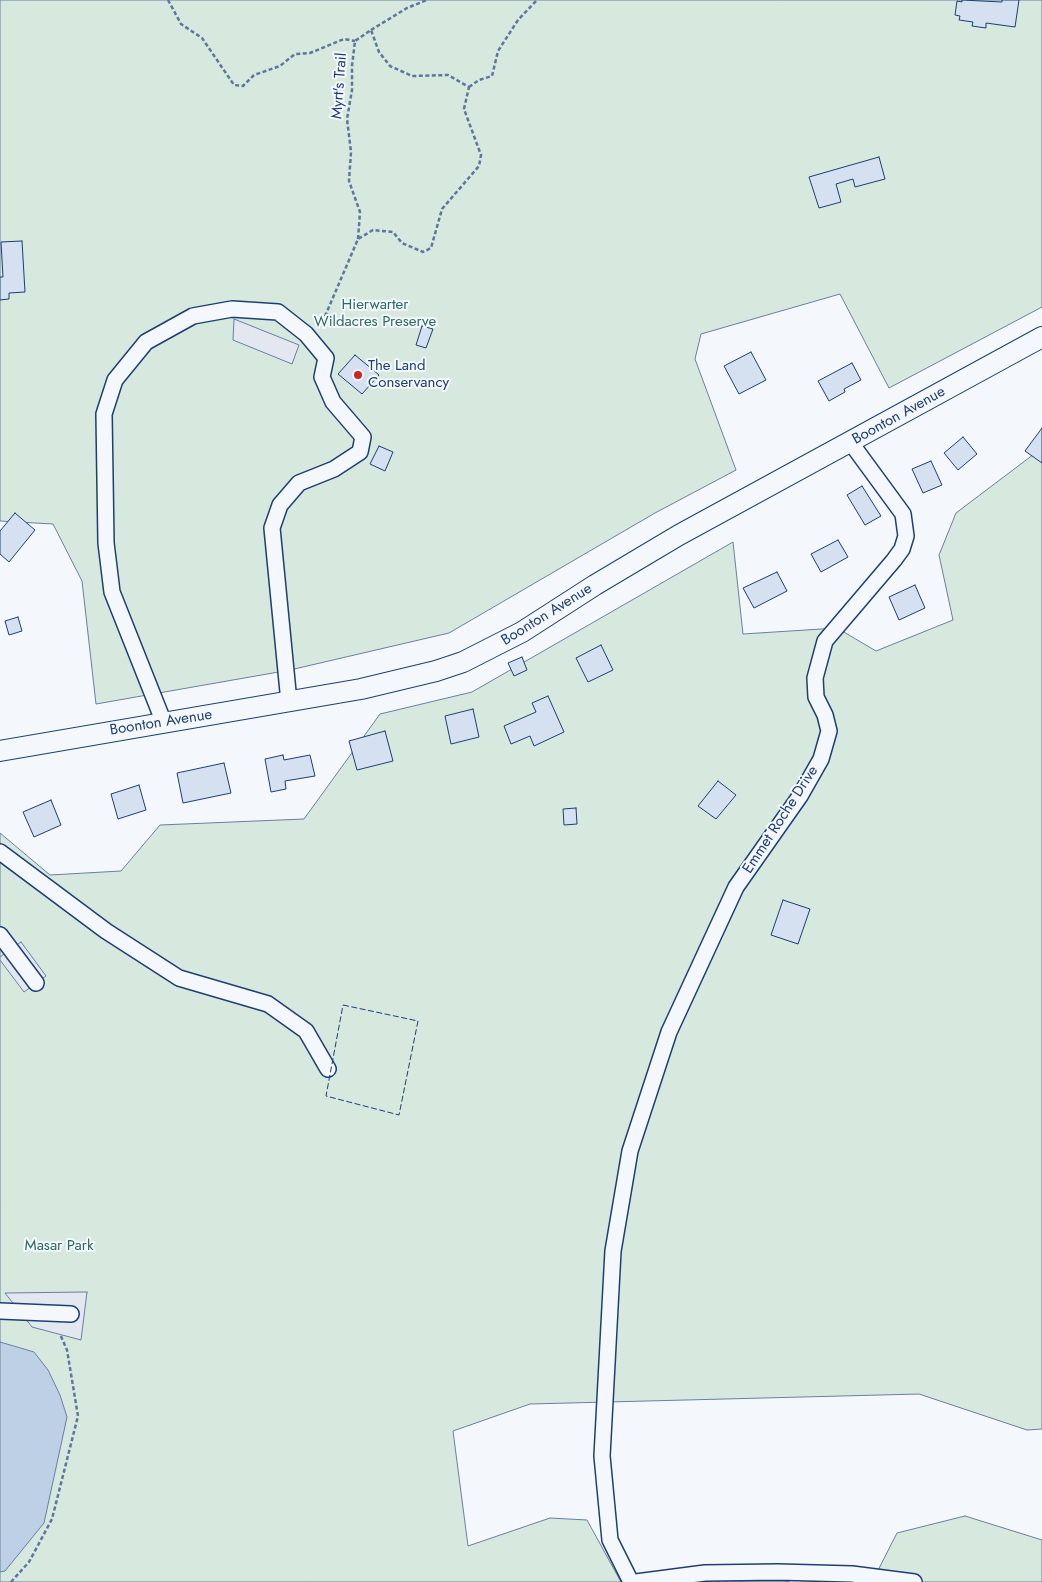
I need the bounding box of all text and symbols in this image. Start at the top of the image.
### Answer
street label: Myrt's Trail [329,52,351,120]
park label: Hierwarter Wildacres Preserve [314,296,436,331]
place label: The Land Conservancy [368,357,449,392]
marker: The Land Conservancy [352,369,364,381]
street label: Boonton Avenue [849,383,949,449]
street label: Boonton Avenue [498,580,596,650]
street label: Boonton Avenue [108,706,214,740]
street label: Emmet Roche Drive [739,763,823,877]
park label: Masar Park [25,1237,93,1255]

